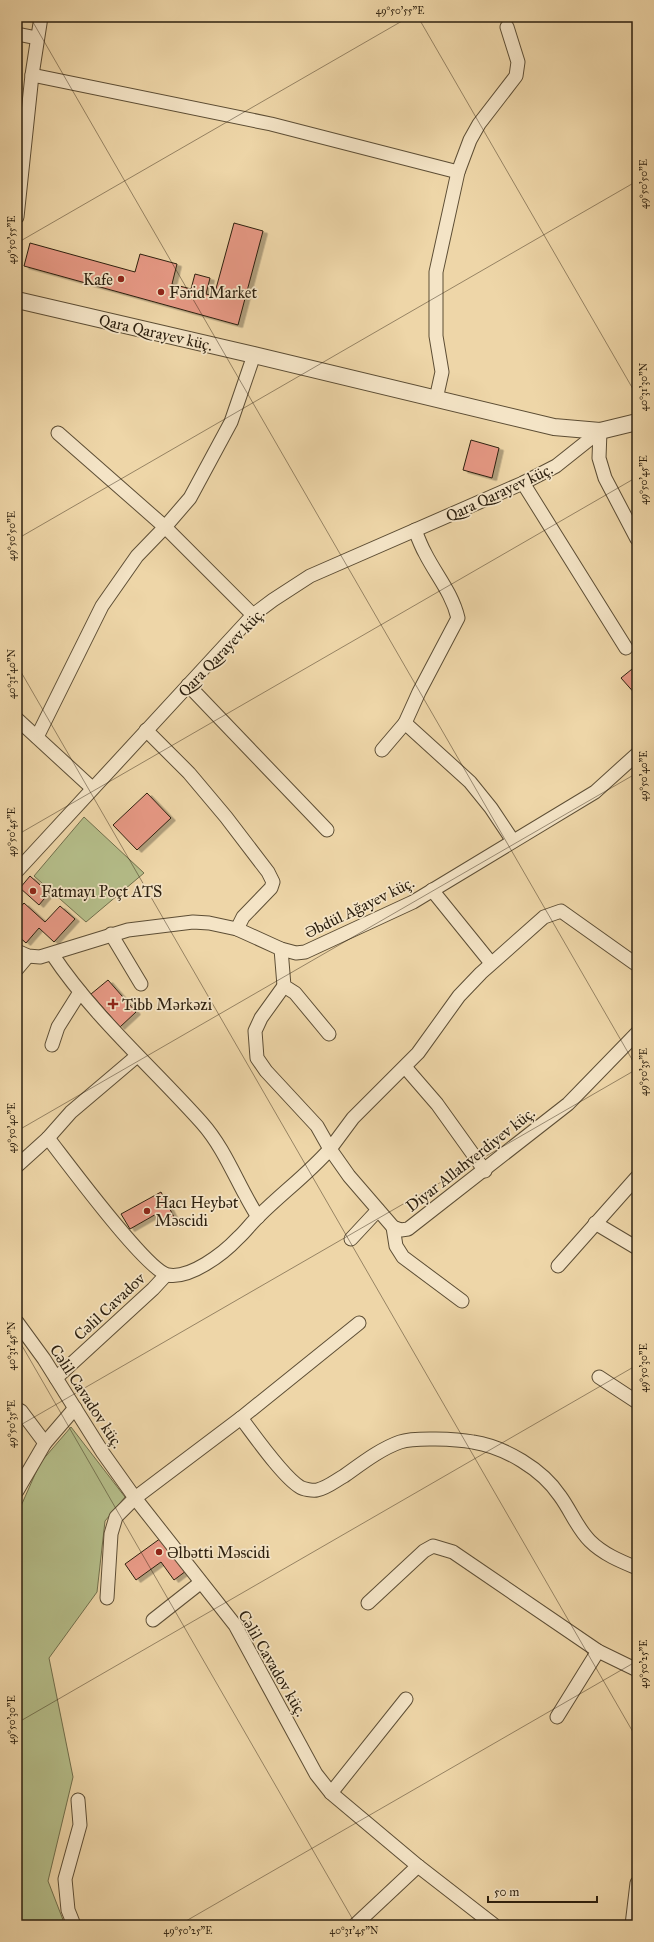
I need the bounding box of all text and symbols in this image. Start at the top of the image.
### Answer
text: 49°50'55"E [376,5,424,17]
text: 49°50'50"E [638,159,650,209]
text: 49°50'55"E [6,216,18,264]
place label: Kafe [83,270,113,289]
marker: Kafe [116,274,126,284]
place label: Fərid Market [169,283,257,302]
marker: Fərid Market [156,287,166,297]
street label: Qara Qarayev küç. [97,310,215,355]
text: 40°31'30"N [638,362,650,411]
text: 49°50'45"E [638,455,650,505]
street label: Qara Qarayev küç. [443,459,556,526]
text: 49°50'50"E [6,511,18,561]
street label: Qara Qarayev küç. [174,604,268,701]
text: 40°31'40"N [6,648,18,699]
text: 49°50'40"E [638,751,650,801]
text: 49°50'45"E [6,807,18,857]
street label: Əbdül Ağayev küç. [301,873,418,943]
place label: Fatmayı Poçt ATS [41,882,162,901]
marker: Fatmayı Poçt ATS [28,886,38,896]
place label: Tibb Mərkəzi [122,995,213,1014]
marker: Tibb Mərkəzi [107,998,119,1010]
text: 49°50'35"E [638,1048,650,1096]
text: 49°50'40"E [6,1103,18,1153]
street label: Diyar Allahverdiyev küç. [402,1103,539,1216]
place label: Hacı Heybət Məscidi [155,1193,239,1230]
marker: Hacı Heybət Məscidi [142,1206,152,1216]
street label: Cəlil Cavadov [70,1268,150,1344]
text: 40°31'45"N [6,1321,18,1370]
street label: Cəlil Cavadov küç. [46,1341,127,1452]
text: 49°50'30"E [638,1343,650,1393]
text: 49°50'35"E [6,1400,18,1448]
place label: Əlbətti Məscidi [167,1543,270,1562]
marker: Əlbətti Məscidi [154,1547,164,1557]
street label: Cəlil Cavadov küç. [234,1607,311,1720]
text: 49°50'25"E [638,1640,650,1688]
text: 49°50'30"E [6,1695,18,1745]
scale bar [488,1878,597,1904]
text: 50 m [494,1885,519,1899]
text: 49°50'25"E [164,1925,212,1937]
text: 40°31'45"N [330,1925,379,1937]

